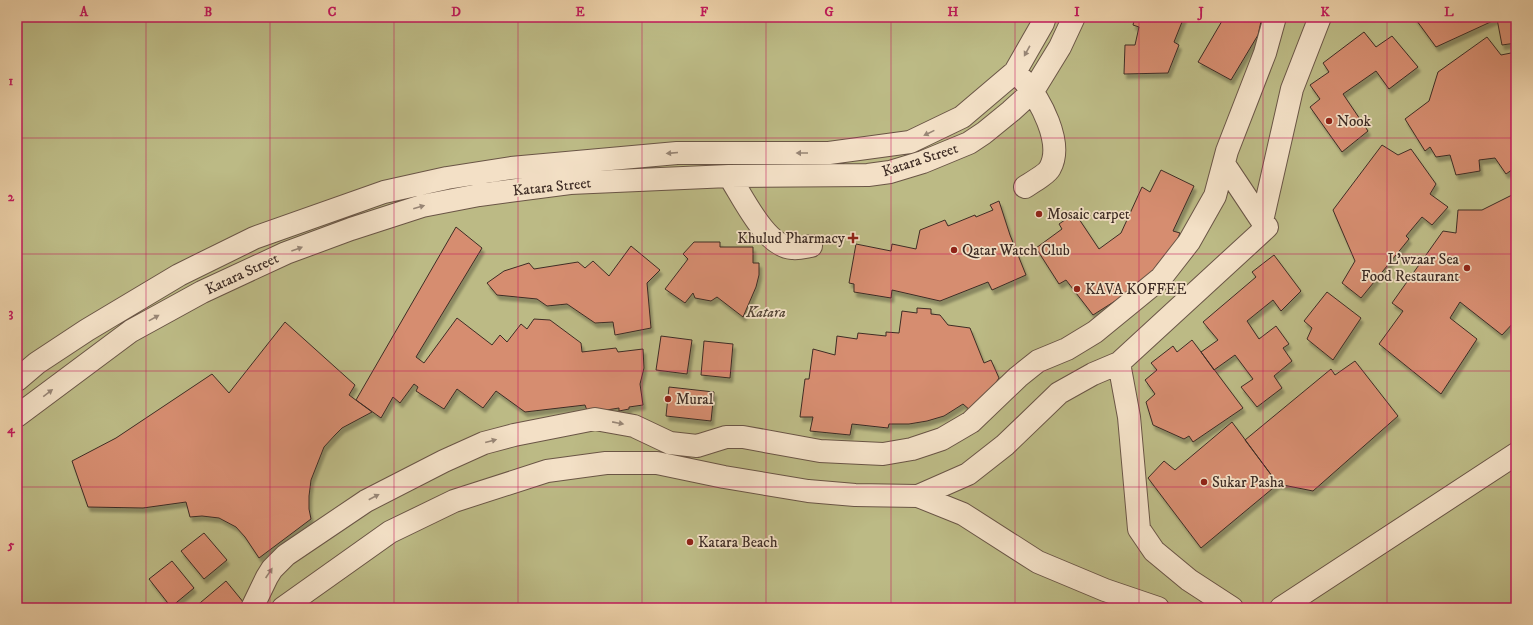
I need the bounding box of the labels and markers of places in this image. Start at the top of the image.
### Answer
place label: Nook [1337,112,1372,131]
marker: Nook [1324,116,1334,126]
place label: Mosaic carpet [1047,205,1130,224]
marker: Mosaic carpet [1034,209,1044,219]
place label: Khulud Pharmacy [737,229,846,248]
marker: Khulud Pharmacy [848,233,858,243]
place label: Qatar Watch Club [962,241,1070,260]
marker: Qatar Watch Club [949,245,959,255]
place label: L'wzaar Sea Food Restaurant [1361,250,1460,286]
marker: L'wzaar Sea Food Restaurant [1462,263,1472,273]
place label: KAVA KOFFEE [1085,280,1187,299]
marker: KAVA KOFFEE [1072,284,1082,294]
place label: Mural [676,390,714,409]
marker: Mural [663,394,673,404]
place label: Sukar Pasha [1212,473,1285,492]
marker: Sukar Pasha [1199,477,1209,487]
place label: Katara Beach [698,533,778,552]
marker: Katara Beach [685,537,695,547]

